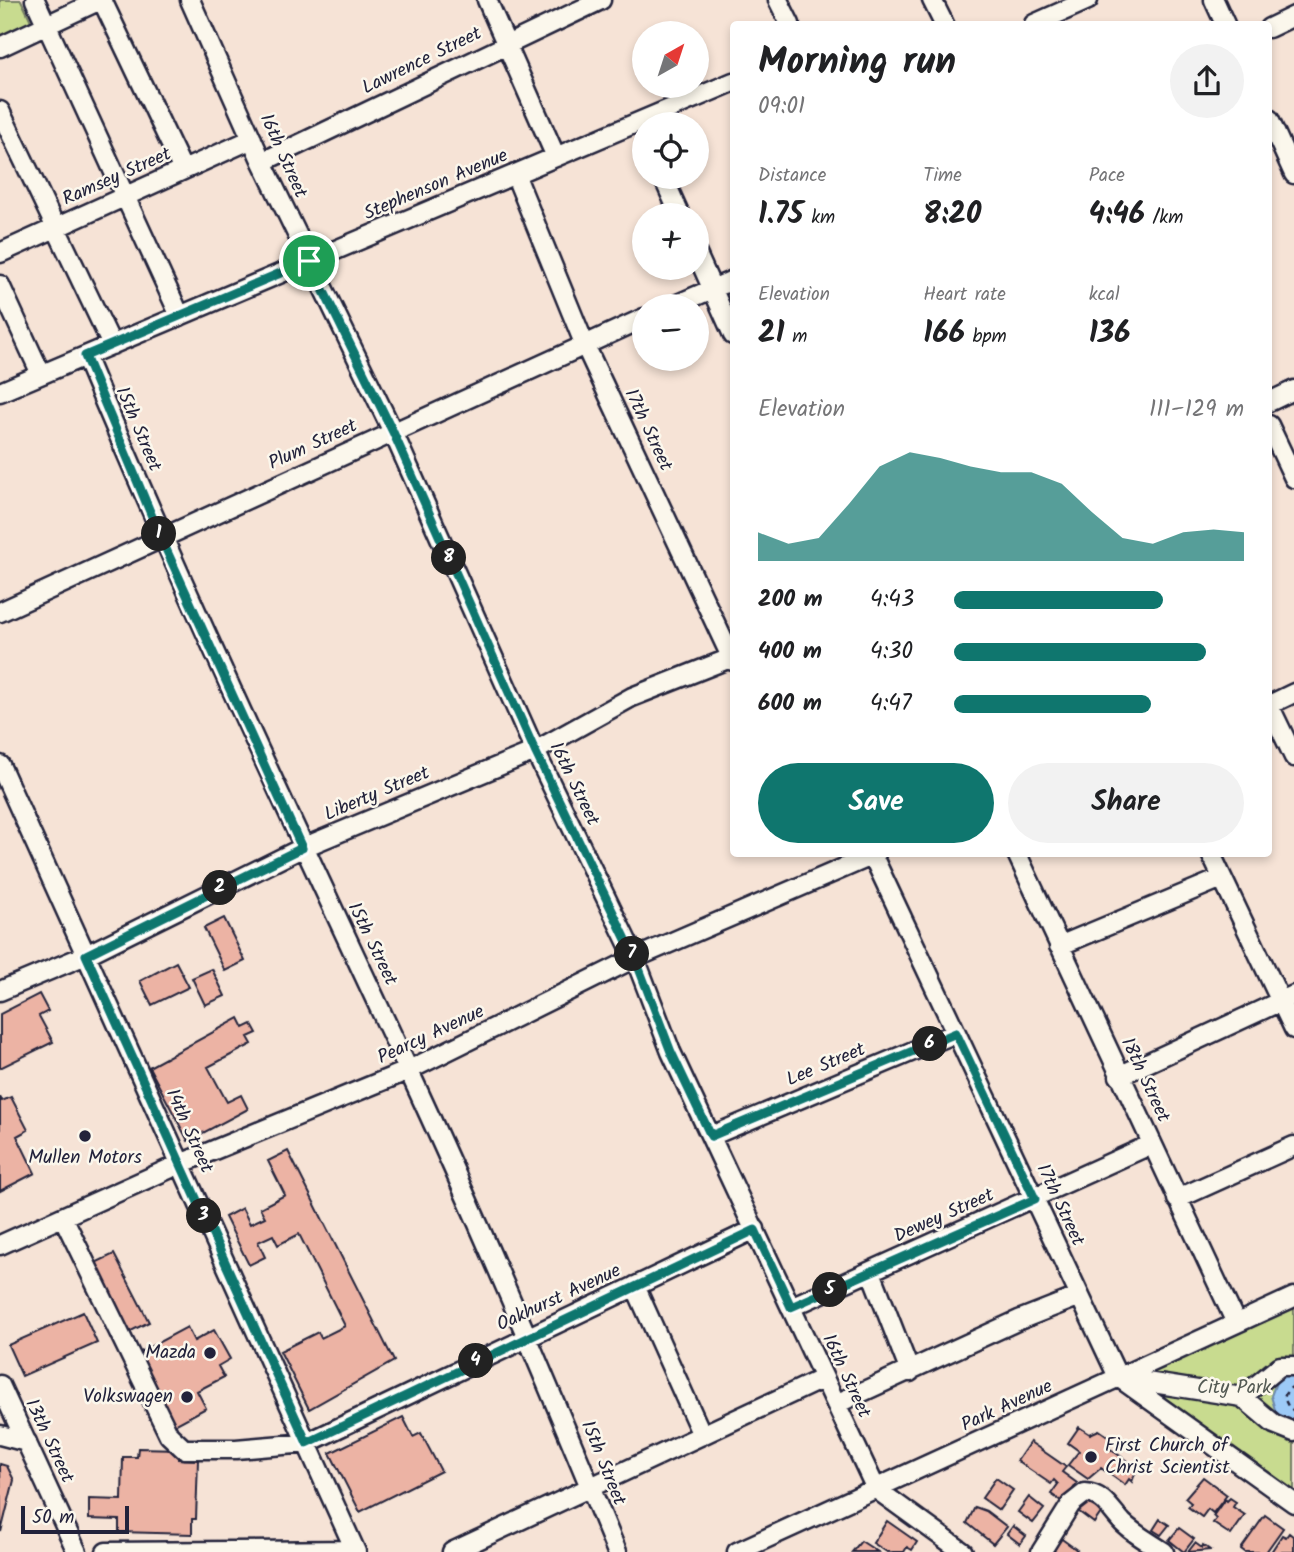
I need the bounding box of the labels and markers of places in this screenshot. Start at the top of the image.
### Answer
pin [279,231,339,291]
pin: 1 [142,516,176,552]
pin: 8 [432,540,466,576]
pin: 2 [202,870,238,906]
pin: 7 [614,936,650,972]
pin: 6 [912,1026,948,1062]
marker: Mullen Motors [77,1128,93,1144]
place label: Mullen Motors [28,1143,142,1173]
pin: 3 [186,1198,222,1234]
pin: 5 [812,1272,848,1308]
place label: Mazda [145,1338,196,1368]
pin: 4 [458,1344,494,1378]
marker: Mazda [202,1345,218,1361]
place label: Volkswagen [83,1382,173,1412]
marker: Volkswagen [179,1389,195,1405]
place label: First Church of Christ Scientist [1105,1431,1230,1483]
marker: First Church of Christ Scientist [1083,1449,1099,1465]

